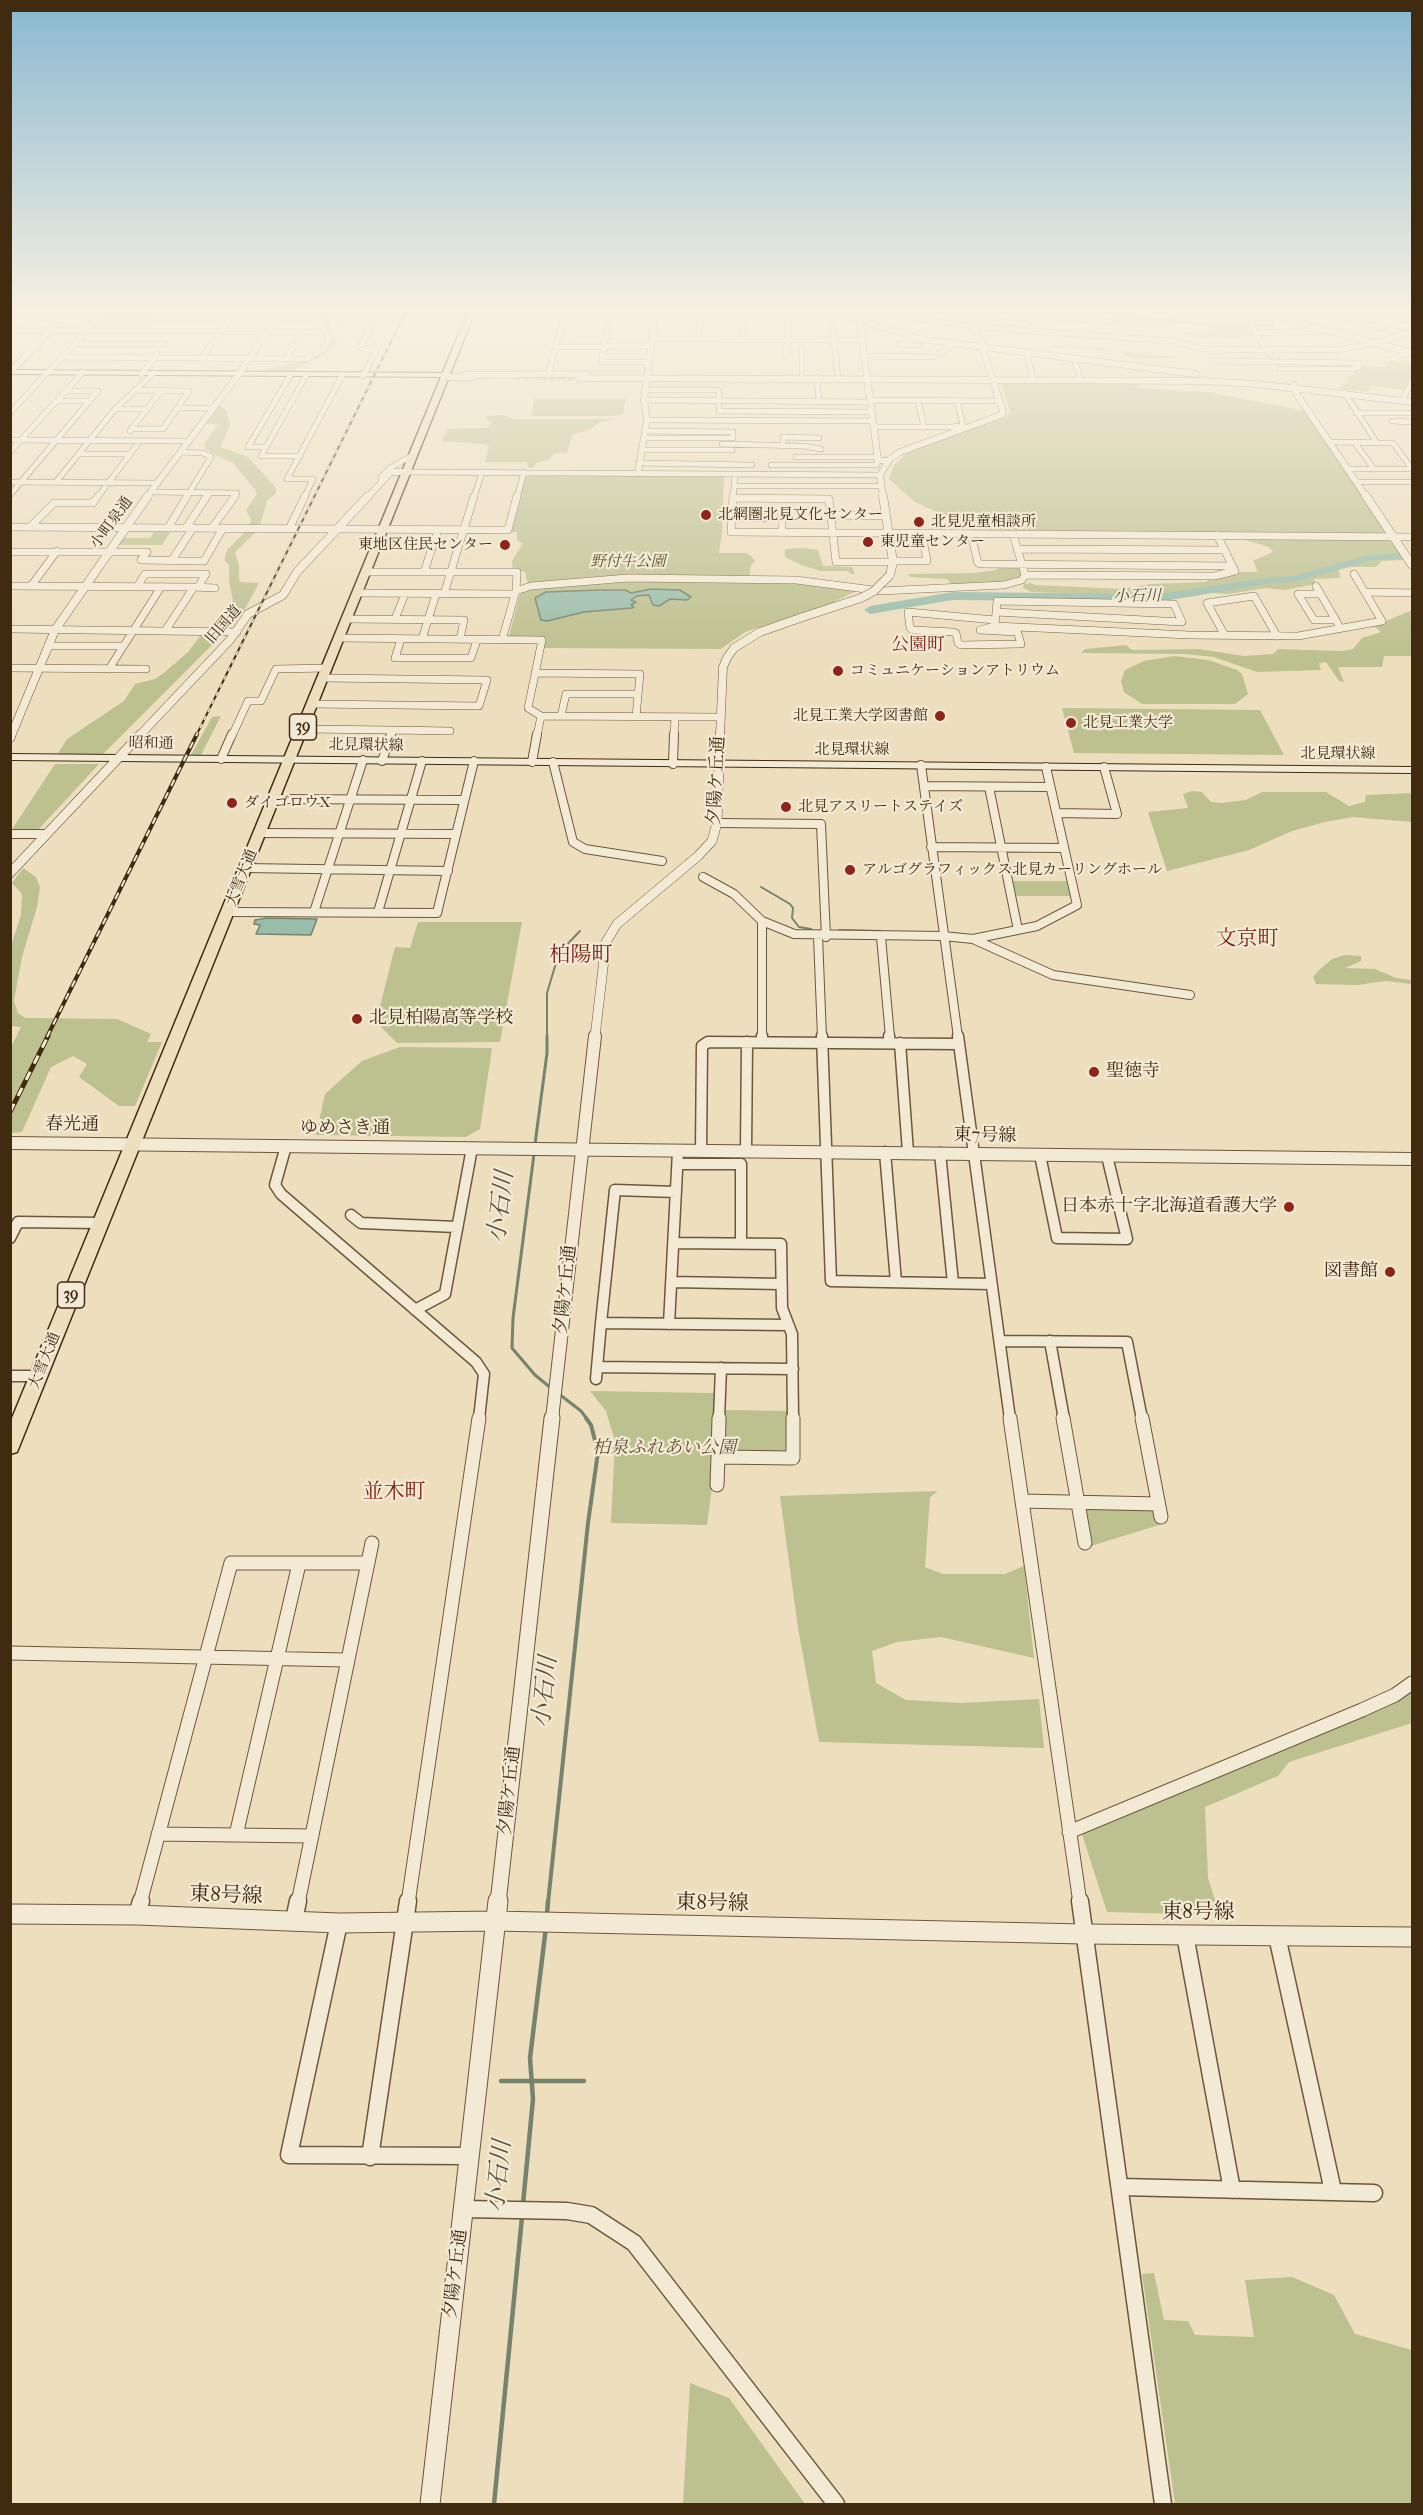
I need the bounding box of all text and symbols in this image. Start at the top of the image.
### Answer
street label: 小町泉通 [87,493,137,553]
place label: 北網圏北見文化センター [718,506,883,524]
marker: 北網圏北見文化センター [699,508,713,522]
place label: 北見児童相談所 [931,513,1036,531]
marker: 北見児童相談所 [912,515,926,529]
place label: 東児童センター [880,533,985,551]
marker: 東児童センター [861,535,875,549]
place label: 東地区住民センター [358,536,493,554]
marker: 東地区住民センター [498,538,512,552]
park label: 野付牛公園 [591,553,665,571]
water label: 小石川 [1113,587,1161,607]
street label: 旧国道 [202,602,246,648]
district label: 公園町 [891,635,945,657]
place label: コミュニケーションアトリウム [850,662,1060,680]
marker: コミュニケーションアトリウム [831,664,845,678]
place label: 北見工業大学図書館 [793,707,928,725]
marker: 北見工業大学図書館 [933,709,947,723]
road number: 39 [290,714,316,740]
place label: 北見工業大学 [1083,714,1173,732]
marker: 北見工業大学 [1064,716,1078,730]
street label: 昭和通 [128,735,174,753]
street label: 夕陽ケ丘通 [704,735,730,827]
street label: 北見環状線 [328,736,404,756]
street label: 北見環状線 [815,741,889,759]
street label: 北見環状線 [1301,745,1375,763]
place label: ダイゴロウX [244,794,331,812]
marker: ダイゴロウX [225,796,239,810]
place label: 北見アスリートステイズ [798,798,963,816]
marker: 北見アスリートステイズ [779,800,793,814]
street label: 大雪大通 [222,847,262,909]
place label: アルゴグラフィックス北見カーリングホール [862,861,1162,879]
marker: アルゴグラフィックス北見カーリングホール [843,863,857,877]
district label: 文京町 [1216,927,1278,953]
district label: 柏陽町 [550,943,612,969]
place label: 北見柏陽高等学校 [369,1008,513,1030]
marker: 北見柏陽高等学校 [350,1012,364,1026]
place label: 聖徳寺 [1106,1061,1160,1083]
marker: 聖徳寺 [1087,1065,1101,1079]
street label: 春光通 [45,1114,99,1136]
street label: ゆめさき通 [300,1118,390,1140]
street label: 東7号線 [953,1125,1017,1147]
water label: 小石川 [483,1170,521,1244]
place label: 日本赤十字北海道看護大学 [1061,1196,1277,1218]
marker: 日本赤十字北海道看護大学 [1282,1200,1296,1214]
street label: 夕陽ケ丘通 [551,1244,581,1336]
place label: 図書館 [1324,1261,1378,1283]
marker: 図書館 [1383,1265,1397,1279]
road number: 39 [58,1282,84,1308]
street label: 大雪大通 [25,1330,65,1392]
park label: 柏泉ふれあい公園 [592,1438,736,1460]
district label: 並木町 [363,1480,425,1506]
water label: 小石川 [528,1655,564,1729]
street label: 夕陽ケ丘通 [495,1745,525,1837]
street label: 東8号線 [189,1882,263,1910]
street label: 東8号線 [675,1891,749,1917]
street label: 東8号線 [1161,1900,1235,1926]
water label: 小石川 [482,2139,518,2213]
street label: 夕陽ケ丘通 [440,2228,472,2320]

